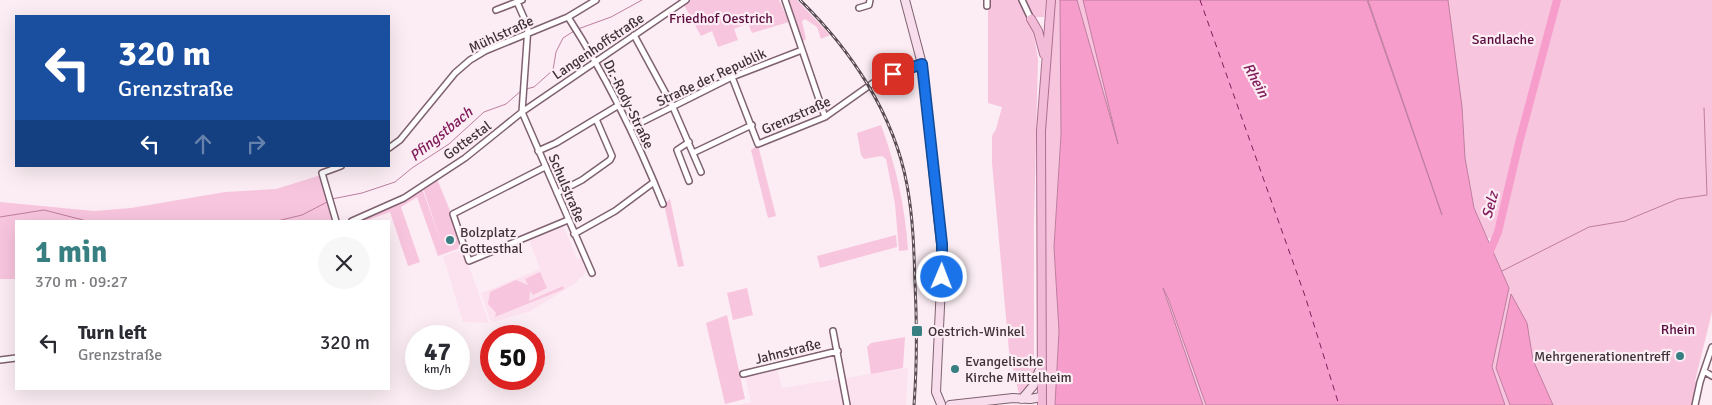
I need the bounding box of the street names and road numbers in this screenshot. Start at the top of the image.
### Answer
street label: Langenhoffstraße [549,10,647,83]
street label: Mühlstraße [466,12,536,57]
street label: Straße der Republik [654,45,769,110]
street label: Dr.-Rody-Straße [600,57,657,151]
street label: Grenzstraße [759,93,833,138]
street label: Gottestal [440,117,495,163]
street label: Schulstraße [545,151,589,225]
street label: Jahnstraße [753,335,823,368]

